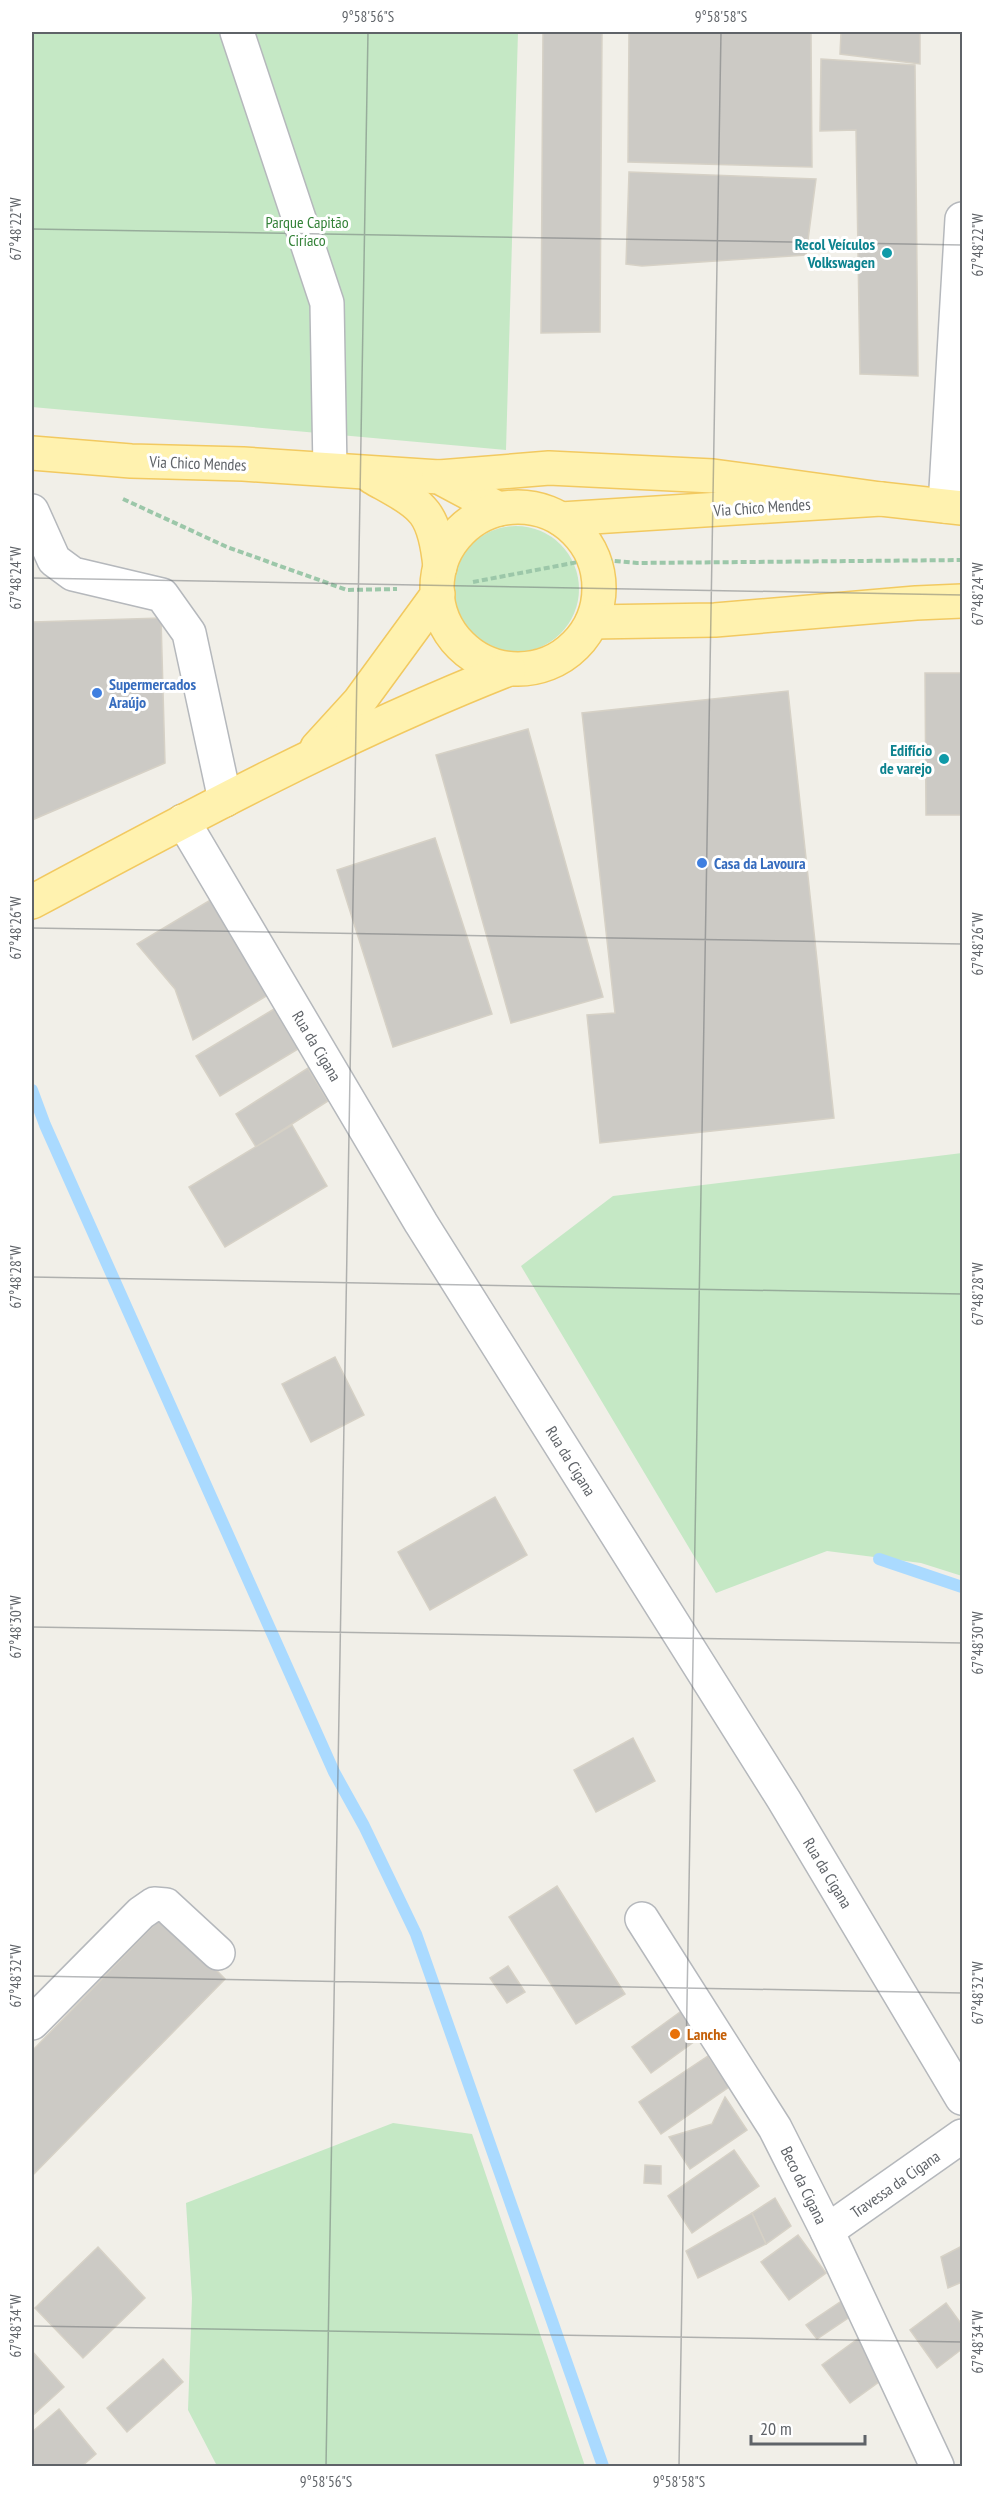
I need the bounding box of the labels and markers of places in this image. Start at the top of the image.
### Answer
place label: Recol Veículos Volkswagen [795,234,875,272]
marker: Recol Veículos Volkswagen [880,246,894,260]
place label: Supermercados Araújo [108,674,196,712]
marker: Supermercados Araújo [90,686,104,700]
place label: Edifício de varejo [880,740,932,778]
marker: Edifício de varejo [937,752,951,766]
place label: Casa da Lavoura [714,853,806,873]
marker: Casa da Lavoura [695,856,709,870]
place label: Lanche [687,2024,727,2044]
marker: Lanche [668,2027,682,2041]

